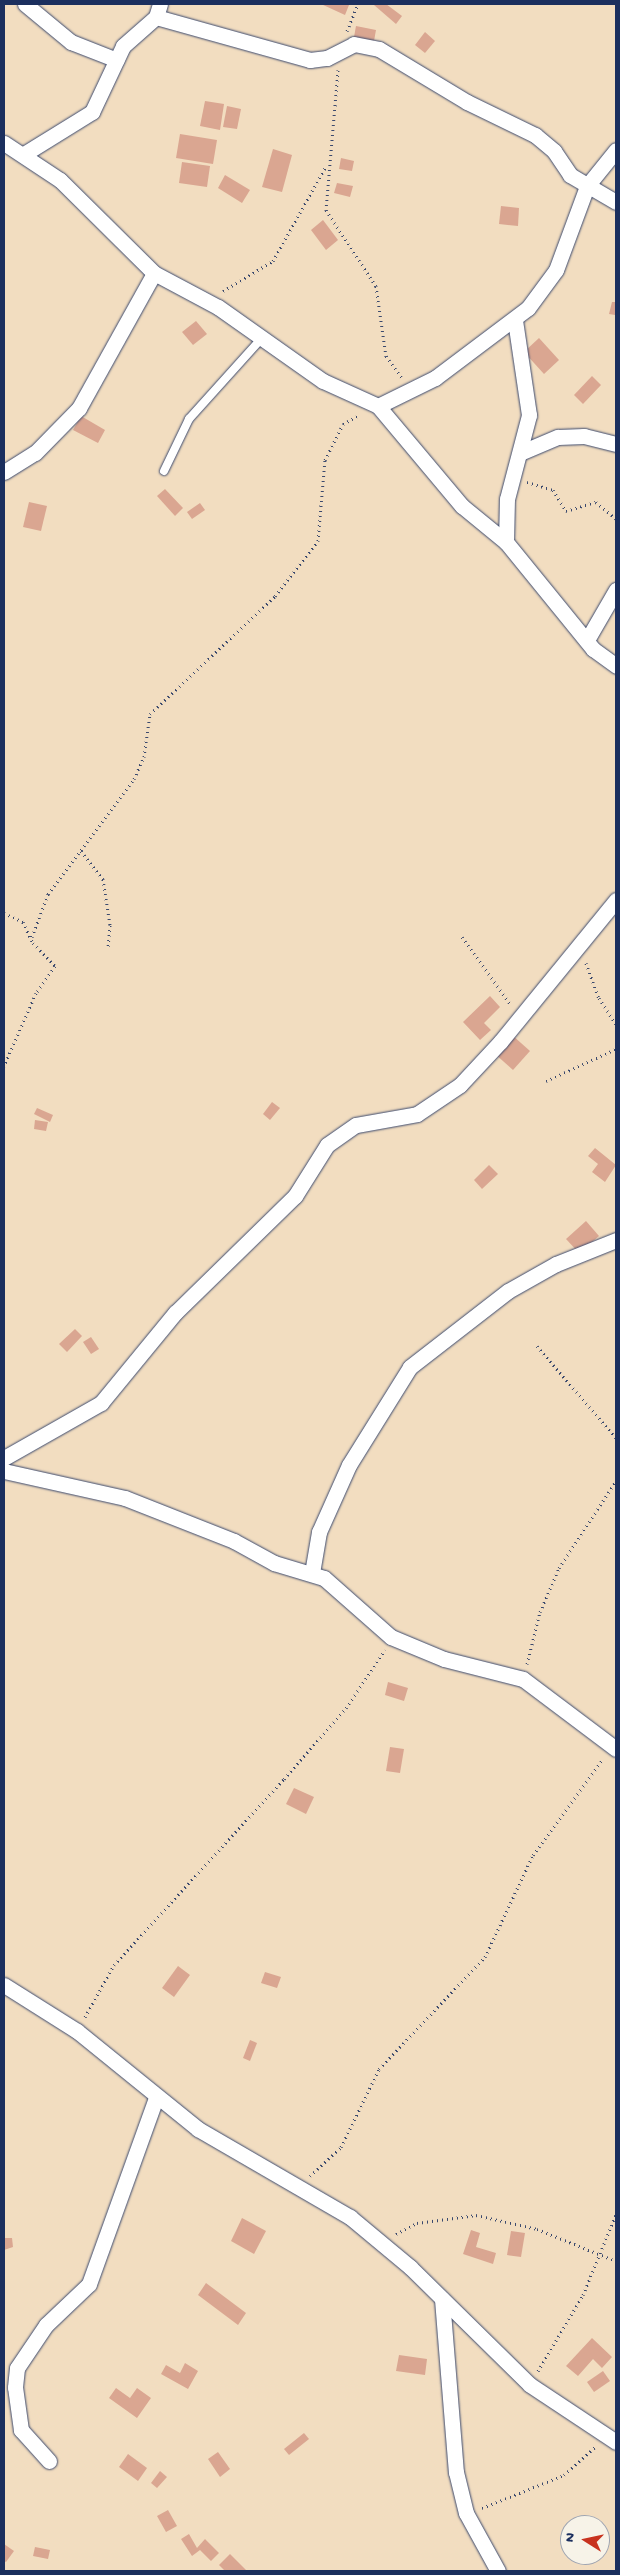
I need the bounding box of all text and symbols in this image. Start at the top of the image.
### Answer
north arrow [560,2515,610,2565]
text: N [562,2532,580,2543]

